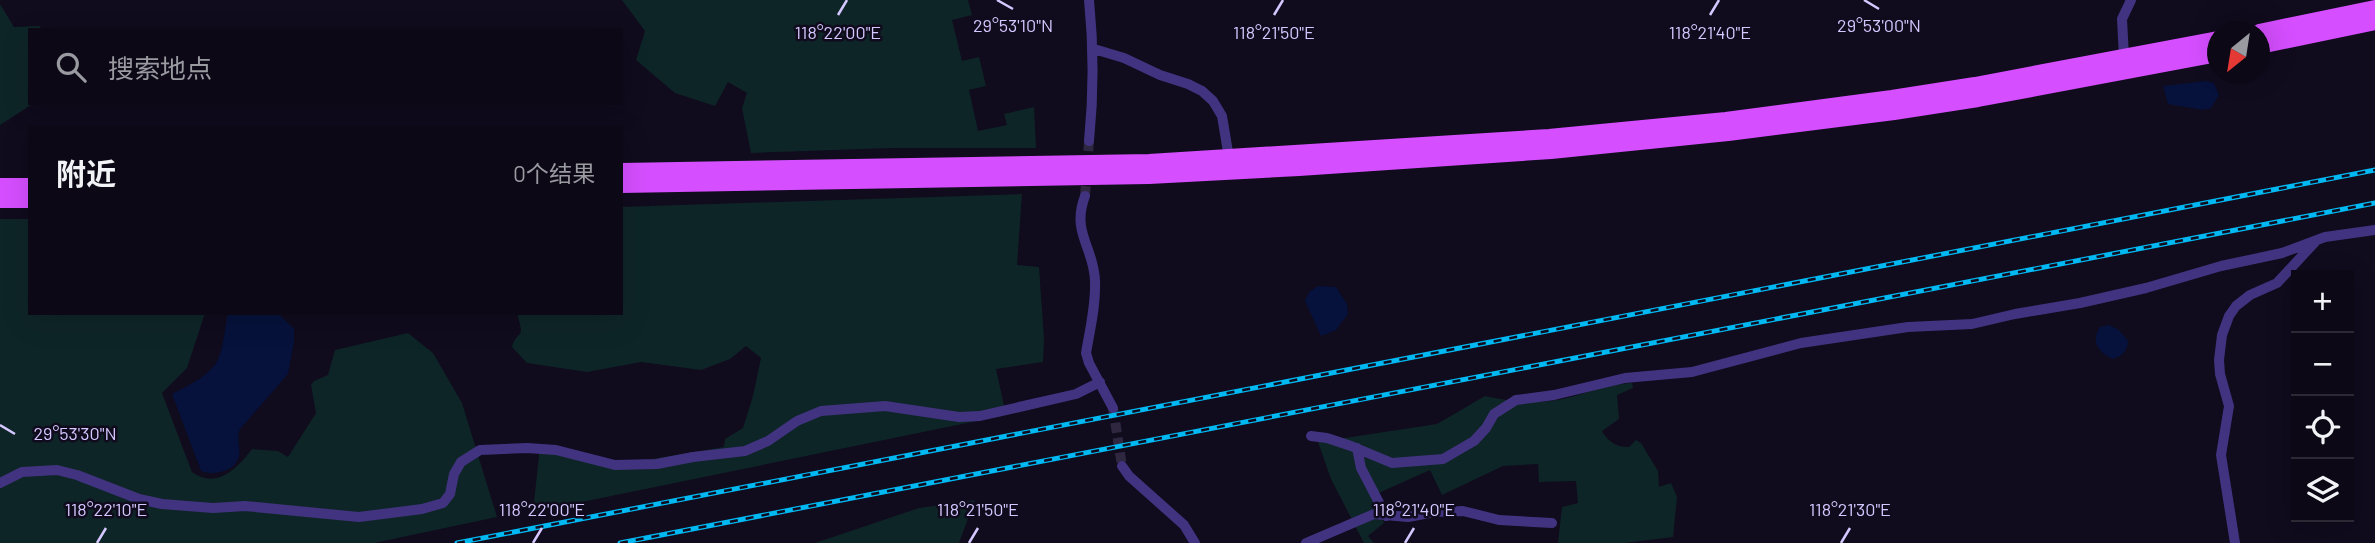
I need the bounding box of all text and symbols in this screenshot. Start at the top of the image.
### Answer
text: 29°53'10"N [973,14,1053,36]
text: 29°53'00"N [1837,14,1921,36]
text: 118°22'00"E [795,21,881,43]
text: 118°21'50"E [1233,21,1315,43]
text: 118°21'40"E [1669,21,1751,43]
north arrow [2207,21,2270,84]
search box [28,28,623,105]
icon: search [52,48,90,86]
text: 搜索地点 [108,52,212,83]
text: 附近 [56,155,116,191]
text: 0个结果 [513,159,595,187]
map controls [2291,270,2354,522]
button: + [2291,270,2354,333]
button: − [2291,333,2354,396]
button: locate [2291,396,2354,459]
text: 29°53'30"N [33,422,117,444]
button: layers [2291,459,2354,522]
text: 118°22'10"E [65,498,147,520]
text: 118°22'00"E [499,498,585,520]
text: 118°21'50"E [937,498,1019,520]
text: 118°21'40"E [1373,498,1455,520]
text: 118°21'30"E [1809,498,1891,520]

